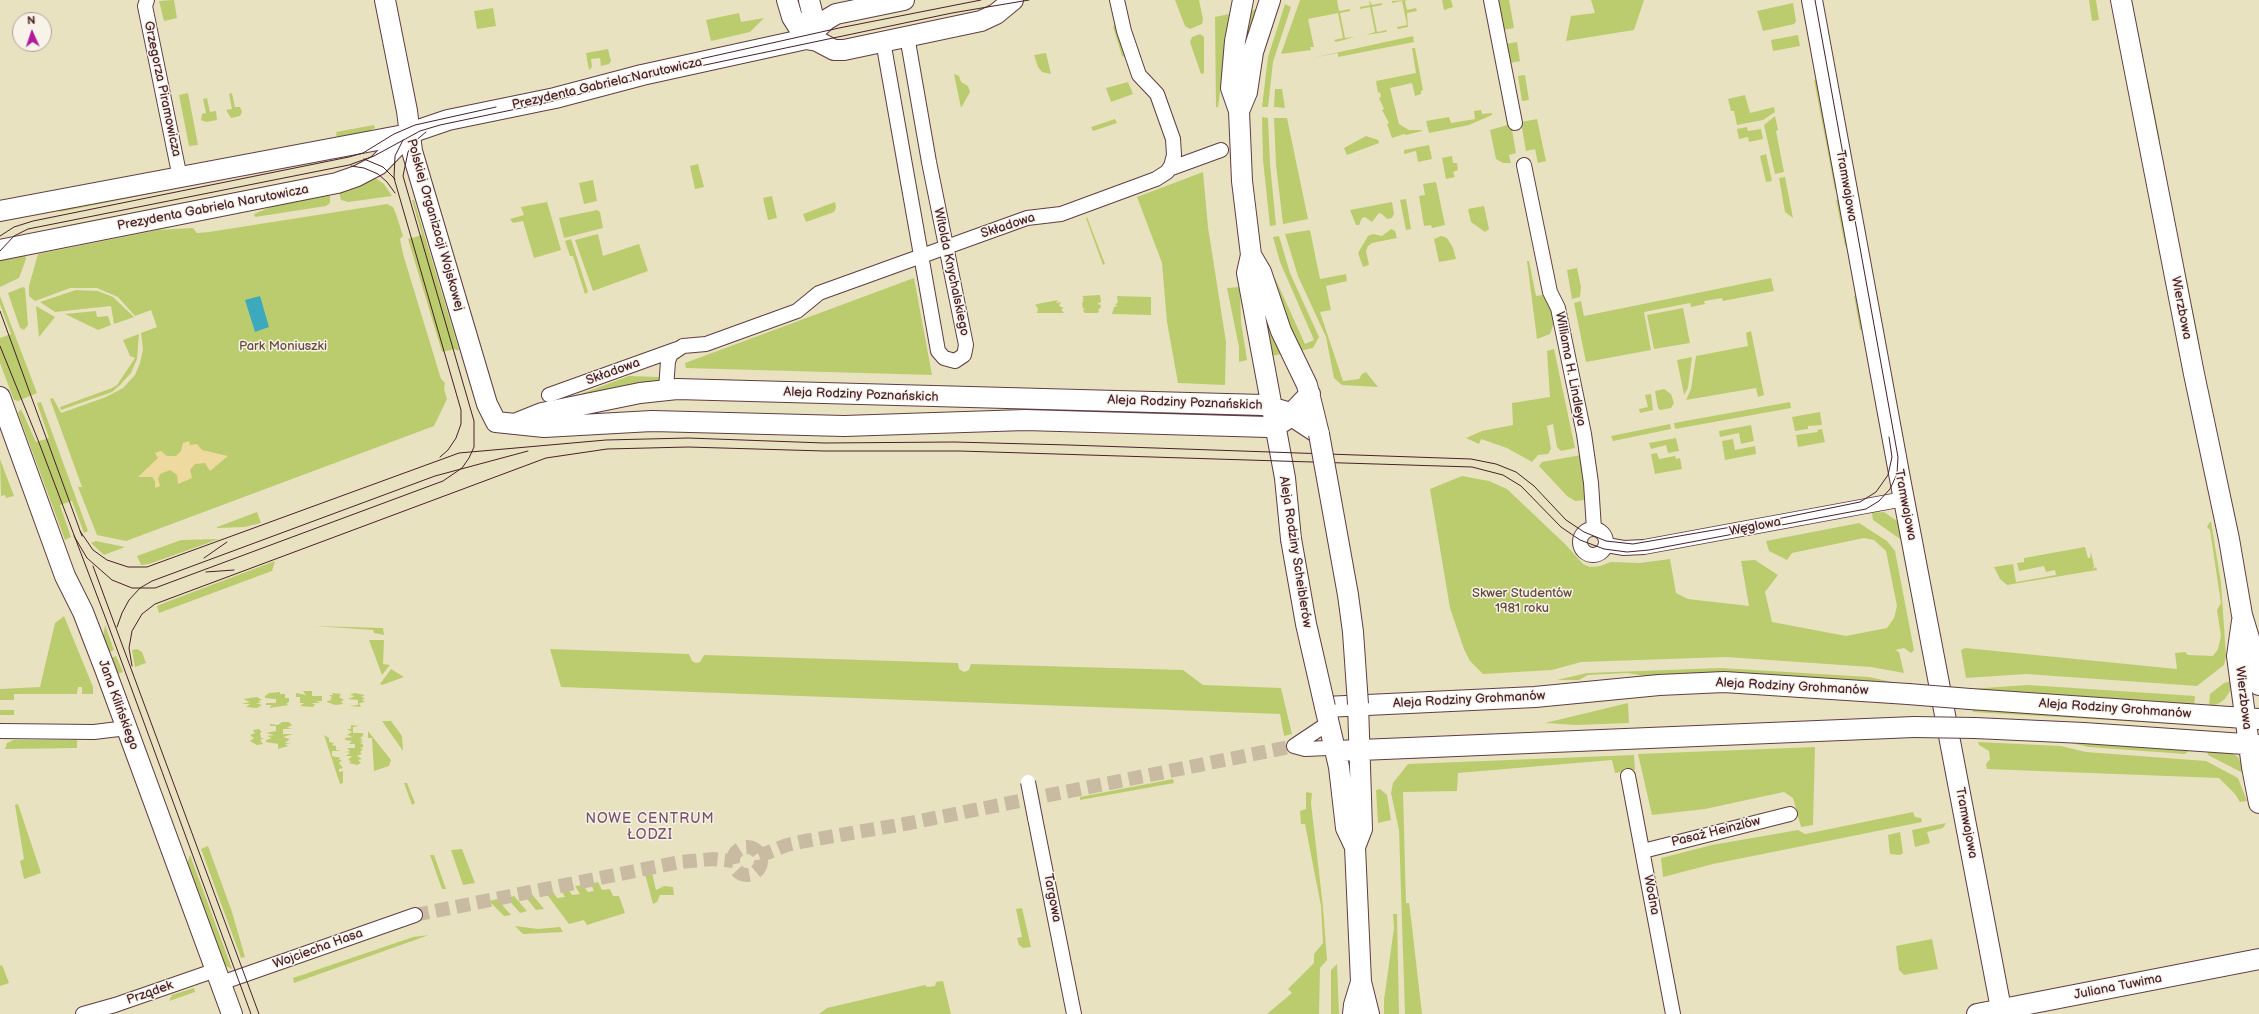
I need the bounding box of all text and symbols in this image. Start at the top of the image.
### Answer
north arrow [12,12,52,52]
text: N [27,14,36,27]
street label: Grzegorza Piramowicza [140,20,184,158]
street label: Prezydenta Gabriela Narutowicza [510,55,704,113]
street label: Polskiej Organizacji Wojskowej [403,137,467,313]
street label: Tramwajowa [1832,149,1860,223]
street label: Prezydenta Gabriela Narutowicza [116,182,310,234]
street label: Witolda Knychalskiego [930,207,972,337]
street label: Składowa [979,210,1037,242]
street label: Wierzbowa [2167,275,2195,341]
street label: Williama H. Lindleya [1551,310,1589,428]
park label: Park Moniuszki [239,339,327,355]
street label: Składowa [584,355,642,389]
street label: Aleja Rodziny Poznańskich [783,384,939,406]
street label: Aleja Rodziny Poznańskich [1107,392,1263,414]
street label: Tramwajowa [1890,468,1920,542]
street label: Aleja Rodziny Scheiblerów [1275,475,1315,629]
street label: Węglowa [1728,514,1782,540]
park label: Skwer Studentów 1981 roku [1472,586,1572,617]
street label: Jana Kilińskiego [94,658,142,752]
street label: Wierzbowa [2231,665,2255,731]
street label: Aleja Rodziny Grohmanów [1715,675,1869,699]
street label: Aleja Rodziny Grohmanów [1392,688,1546,712]
street label: Aleja Rodziny Grohmanów [2038,696,2192,722]
street label: Tramwajowa [1951,786,1981,860]
district label: NOWE CENTRUM ŁODZI [586,811,714,844]
street label: Pasaż Heinzlów [1670,813,1762,851]
street label: Targowa [1040,872,1064,924]
street label: Wodna [1639,874,1663,916]
street label: Wojciecha Hasa [271,925,365,973]
street label: Juliana Tuwima [2073,971,2163,1003]
street label: Prządek [125,978,175,1008]

